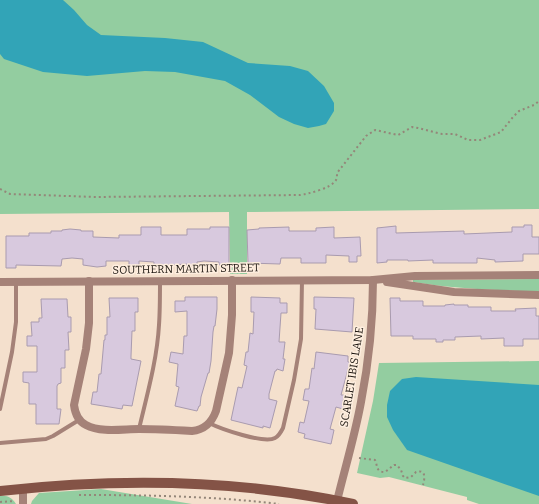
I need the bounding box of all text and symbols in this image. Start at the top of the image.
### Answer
street label: SOUTHERN MARTIN STREET [112,261,260,277]
street label: SCARLET IBIS LANE [338,326,366,428]

